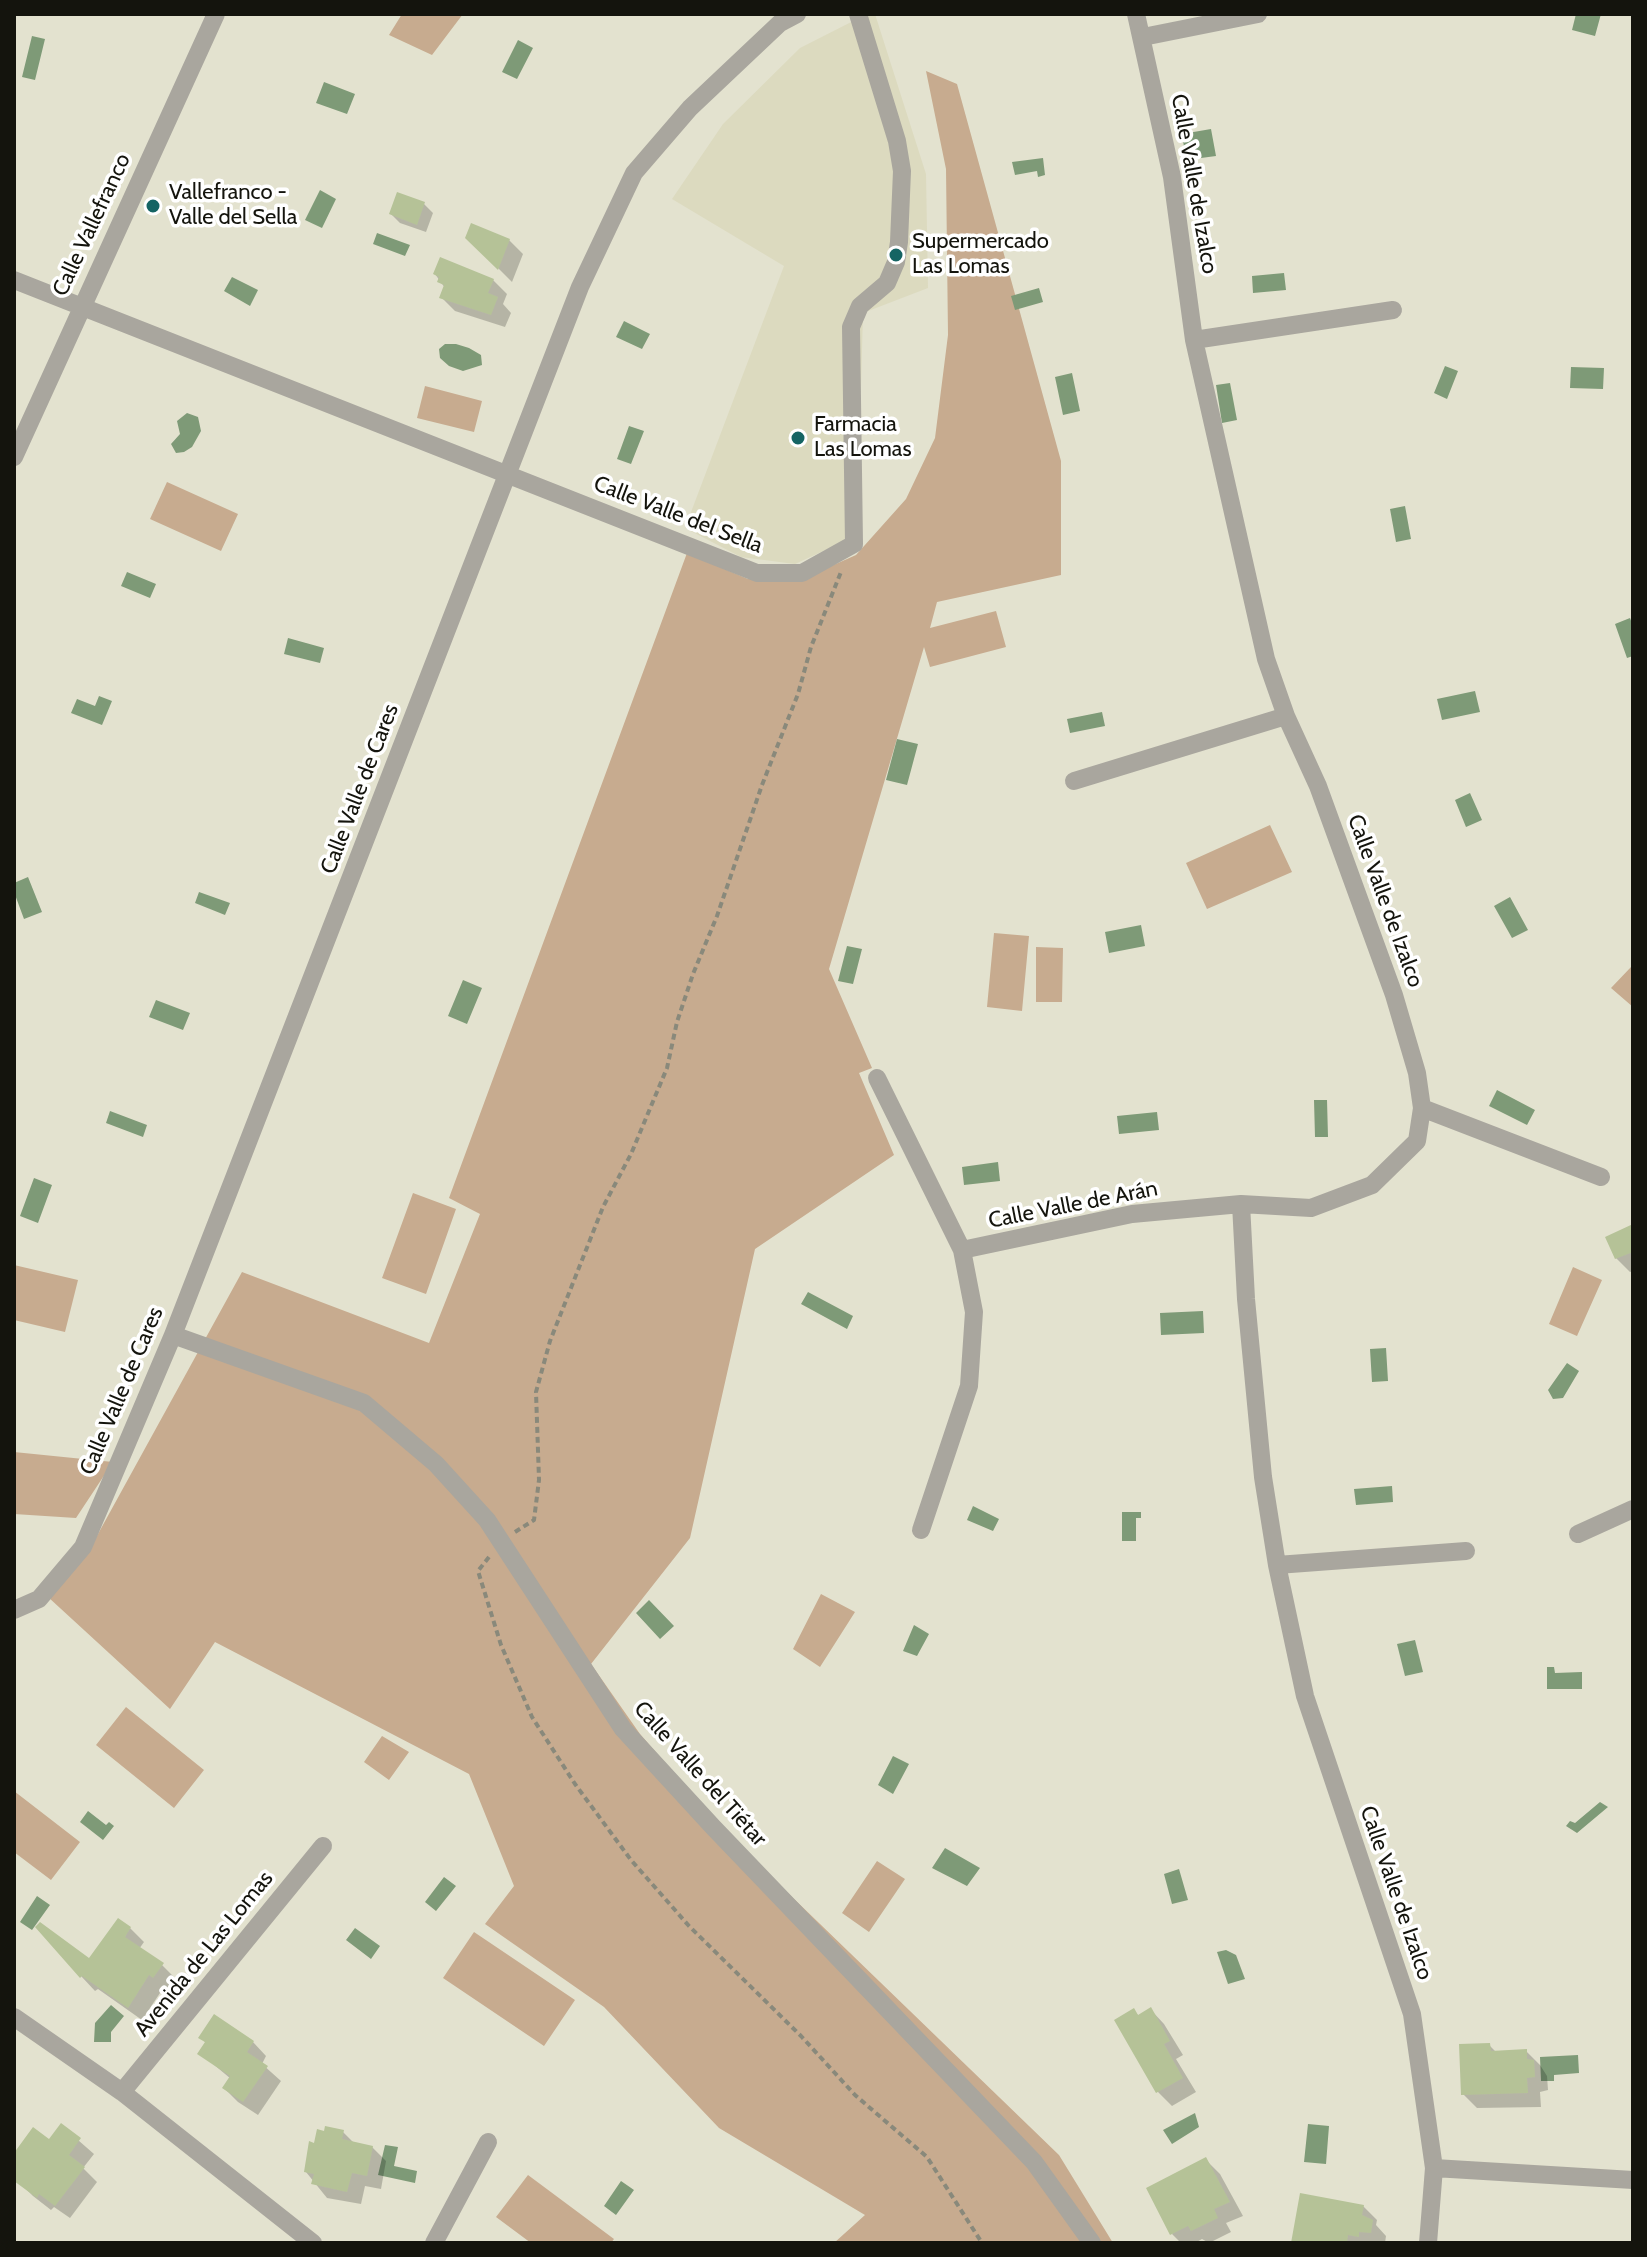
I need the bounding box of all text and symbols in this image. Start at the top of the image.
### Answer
street label: Calle Valle de Izalco [1165,92,1223,276]
street label: Calle Vallefranco [47,150,137,300]
place label: Vallefranco - Valle del Sella [169,180,297,232]
marker: Vallefranco - Valle del Sella [144,197,162,215]
place label: Supermercado Las Lomas [912,229,1049,280]
marker: Supermercado Las Lomas [887,246,905,264]
place label: Farmacia Las Lomas [814,412,912,464]
marker: Farmacia Las Lomas [789,429,807,447]
street label: Calle Valle del Sella [590,471,766,559]
street label: Calle Valle de Cares [315,700,405,878]
street label: Calle Valle de Izalco [1341,811,1429,991]
street label: Calle Valle de Arán [986,1176,1160,1234]
street label: Calle Valle de Cares [75,1303,169,1479]
street label: Calle Valle del Tiétar [628,1696,772,1852]
street label: Calle Valle de Izalco [1354,1803,1438,1983]
street label: Avenida de Las Lomas [129,1866,279,2042]

